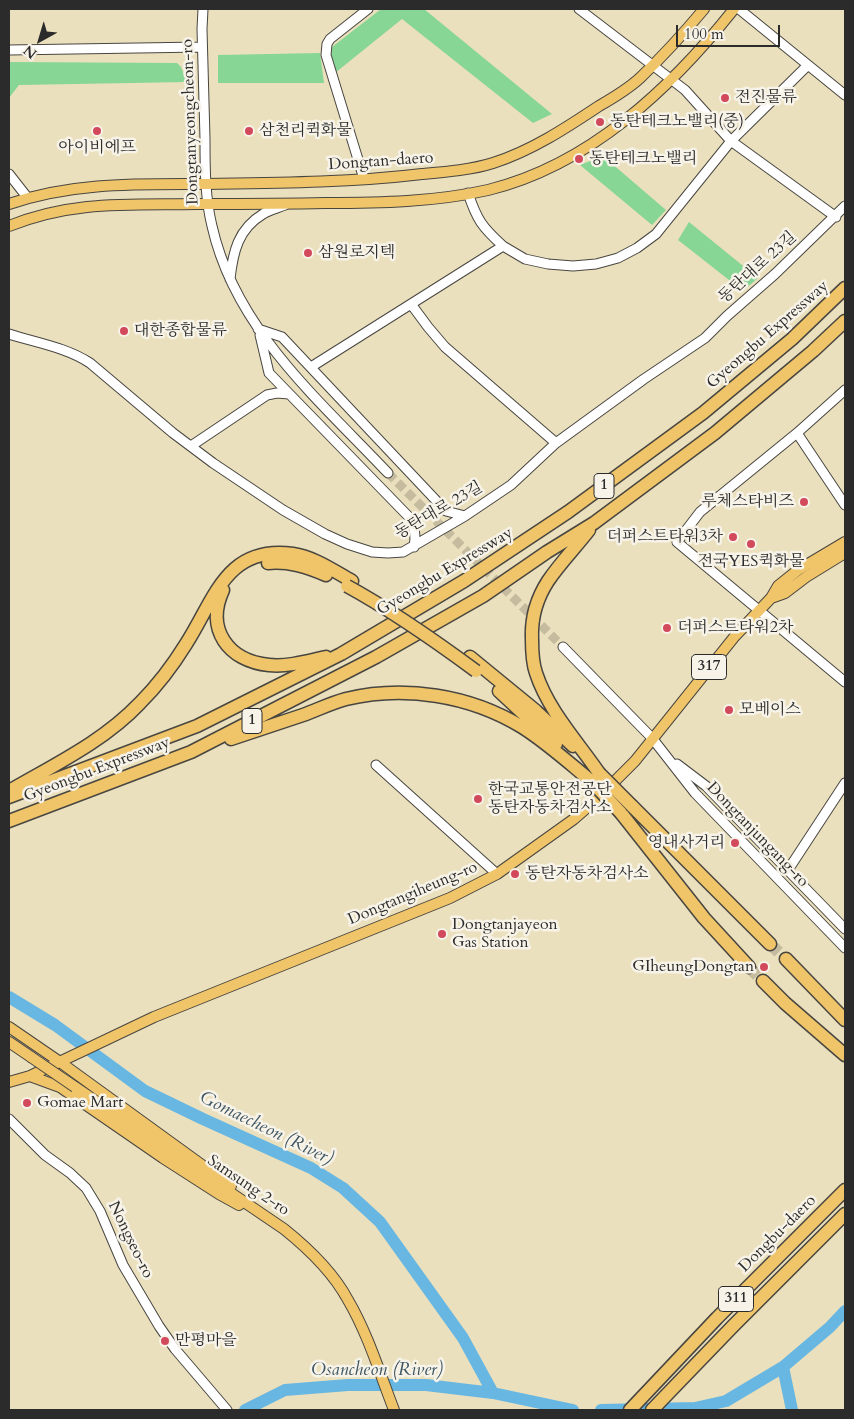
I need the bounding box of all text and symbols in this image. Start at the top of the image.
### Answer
north arrow [15,15,65,65]
scale bar [679,15,783,47]
text: 100 m [684,24,724,44]
street label: Dongtanyeongcheon-ro [179,39,203,205]
text: N [20,41,41,63]
place label: 전진물류 [735,88,797,108]
marker: 전진물류 [719,92,731,104]
place label: 동탄테크노밸리(중) [610,112,744,132]
marker: 동탄테크노밸리(중) [594,116,606,128]
place label: 삼천리퀵화물 [259,121,352,141]
marker: 아이비에프 [91,125,103,137]
marker: 삼천리퀵화물 [243,125,255,137]
place label: 아이비에프 [58,138,136,158]
street label: Dongtan-daero [328,149,434,175]
place label: 동탄테크노밸리 [589,149,697,169]
marker: 동탄테크노밸리 [573,153,585,165]
street label: 동탄대로 23길 [715,228,801,308]
place label: 삼원로지텍 [318,243,395,263]
marker: 삼원로지텍 [302,247,314,259]
street label: Gyeongbu Expressway [703,277,833,393]
place label: 대한종합물류 [134,321,227,341]
marker: 대한종합물류 [118,325,130,337]
road number: 1 [594,474,614,498]
street label: 동탄대로 23길 [392,478,486,544]
place label: 루체스타비즈 [701,492,794,512]
marker: 루체스타비즈 [798,496,810,508]
street label: Gyeongbu Expressway [374,524,516,620]
place label: 더퍼스트타워3차 [607,527,723,547]
marker: 더퍼스트타워3차 [727,531,739,543]
marker: 전국YES퀵화물 [745,538,757,550]
place label: 전국YES퀵화물 [697,552,805,572]
place label: 더퍼스트타워2차 [677,618,793,638]
marker: 더퍼스트타워2차 [661,622,673,634]
road number: 317 [692,654,726,680]
place label: 모베이스 [739,700,801,720]
marker: 모베이스 [723,704,735,716]
road number: 1 [242,708,262,734]
street label: Gyeongbu Expressway [21,733,173,807]
street label: Dongtanjungang-ro [702,778,812,892]
place label: 한국교통안전공단 동탄자동차검사소 [488,780,612,818]
marker: 한국교통안전공단 동탄자동차검사소 [472,793,484,805]
place label: 영내사거리 [648,833,725,853]
marker: 영내사거리 [729,837,741,849]
street label: Dongtangiheung-ro [345,858,481,930]
place label: 동탄자동차검사소 [525,864,649,884]
marker: 동탄자동차검사소 [509,868,521,880]
place label: Dongtanjayeon Gas Station [452,915,558,953]
marker: Dongtanjayeon Gas Station [436,928,448,940]
place label: GIheungDongtan [632,957,754,977]
marker: GIheungDongtan [758,961,770,973]
water label: Gomaecheon (River) [196,1087,336,1171]
place label: Gomae Mart [37,1093,123,1113]
marker: Gomae Mart [21,1097,33,1109]
street label: Samsung 2-ro [203,1152,293,1220]
street label: Dongbu-daero [735,1191,821,1277]
street label: Nongseo-ro [103,1198,157,1282]
road number: 311 [718,1286,754,1312]
place label: 만평마을 [175,1331,237,1351]
marker: 만평마을 [159,1335,171,1347]
water label: Osancheon (River) [311,1360,443,1382]

